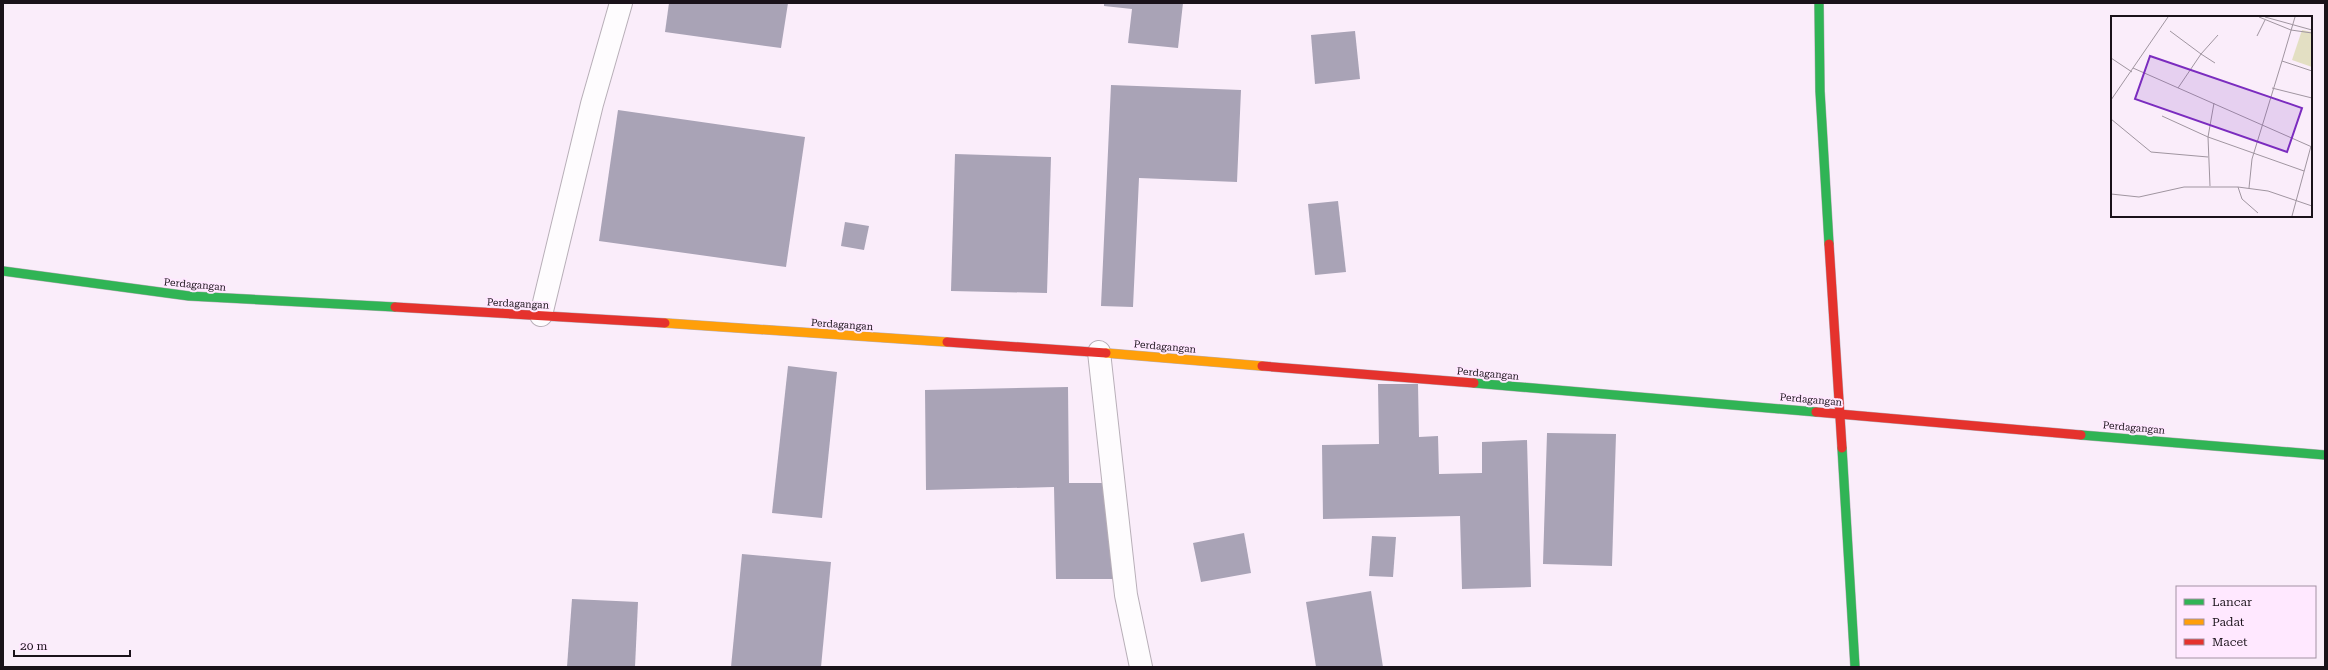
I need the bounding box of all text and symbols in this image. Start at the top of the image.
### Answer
inset map [2111,16,2312,217]
street label: Perdagangan [163,276,227,293]
street label: Perdagangan [487,296,550,311]
street label: Perdagangan [810,317,874,332]
street label: Perdagangan [1133,338,1197,355]
street label: Perdagangan [1456,365,1520,382]
street label: Perdagangan [1779,391,1843,408]
street label: Perdagangan [2102,419,2166,436]
legend [2176,586,2316,658]
text: Lancar [2212,595,2252,609]
text: Padat [2212,615,2245,629]
scale bar [14,632,130,658]
text: Macet [2212,635,2248,649]
text: 20 m [20,639,47,653]

